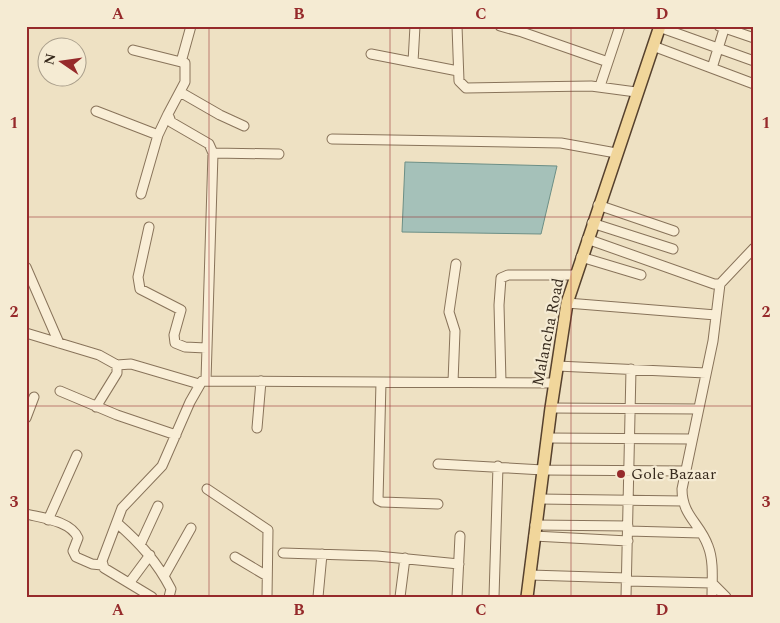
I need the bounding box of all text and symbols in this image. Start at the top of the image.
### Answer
text: A [112,2,125,26]
text: B [293,2,305,26]
text: C [475,2,487,26]
text: D [656,2,669,26]
north arrow [38,38,88,88]
text: N [38,51,61,67]
text: 1 [10,111,18,135]
text: 1 [762,111,770,135]
street label: Malancha Road [526,276,570,388]
text: 2 [10,300,19,324]
text: 2 [762,300,771,324]
place label: Gole Bazaar [631,462,716,486]
marker: Gole Bazaar [615,468,627,480]
text: 3 [10,490,19,514]
text: 3 [762,490,771,514]
text: A [112,598,125,622]
text: B [293,598,305,622]
text: C [475,598,487,622]
text: D [656,598,669,622]

